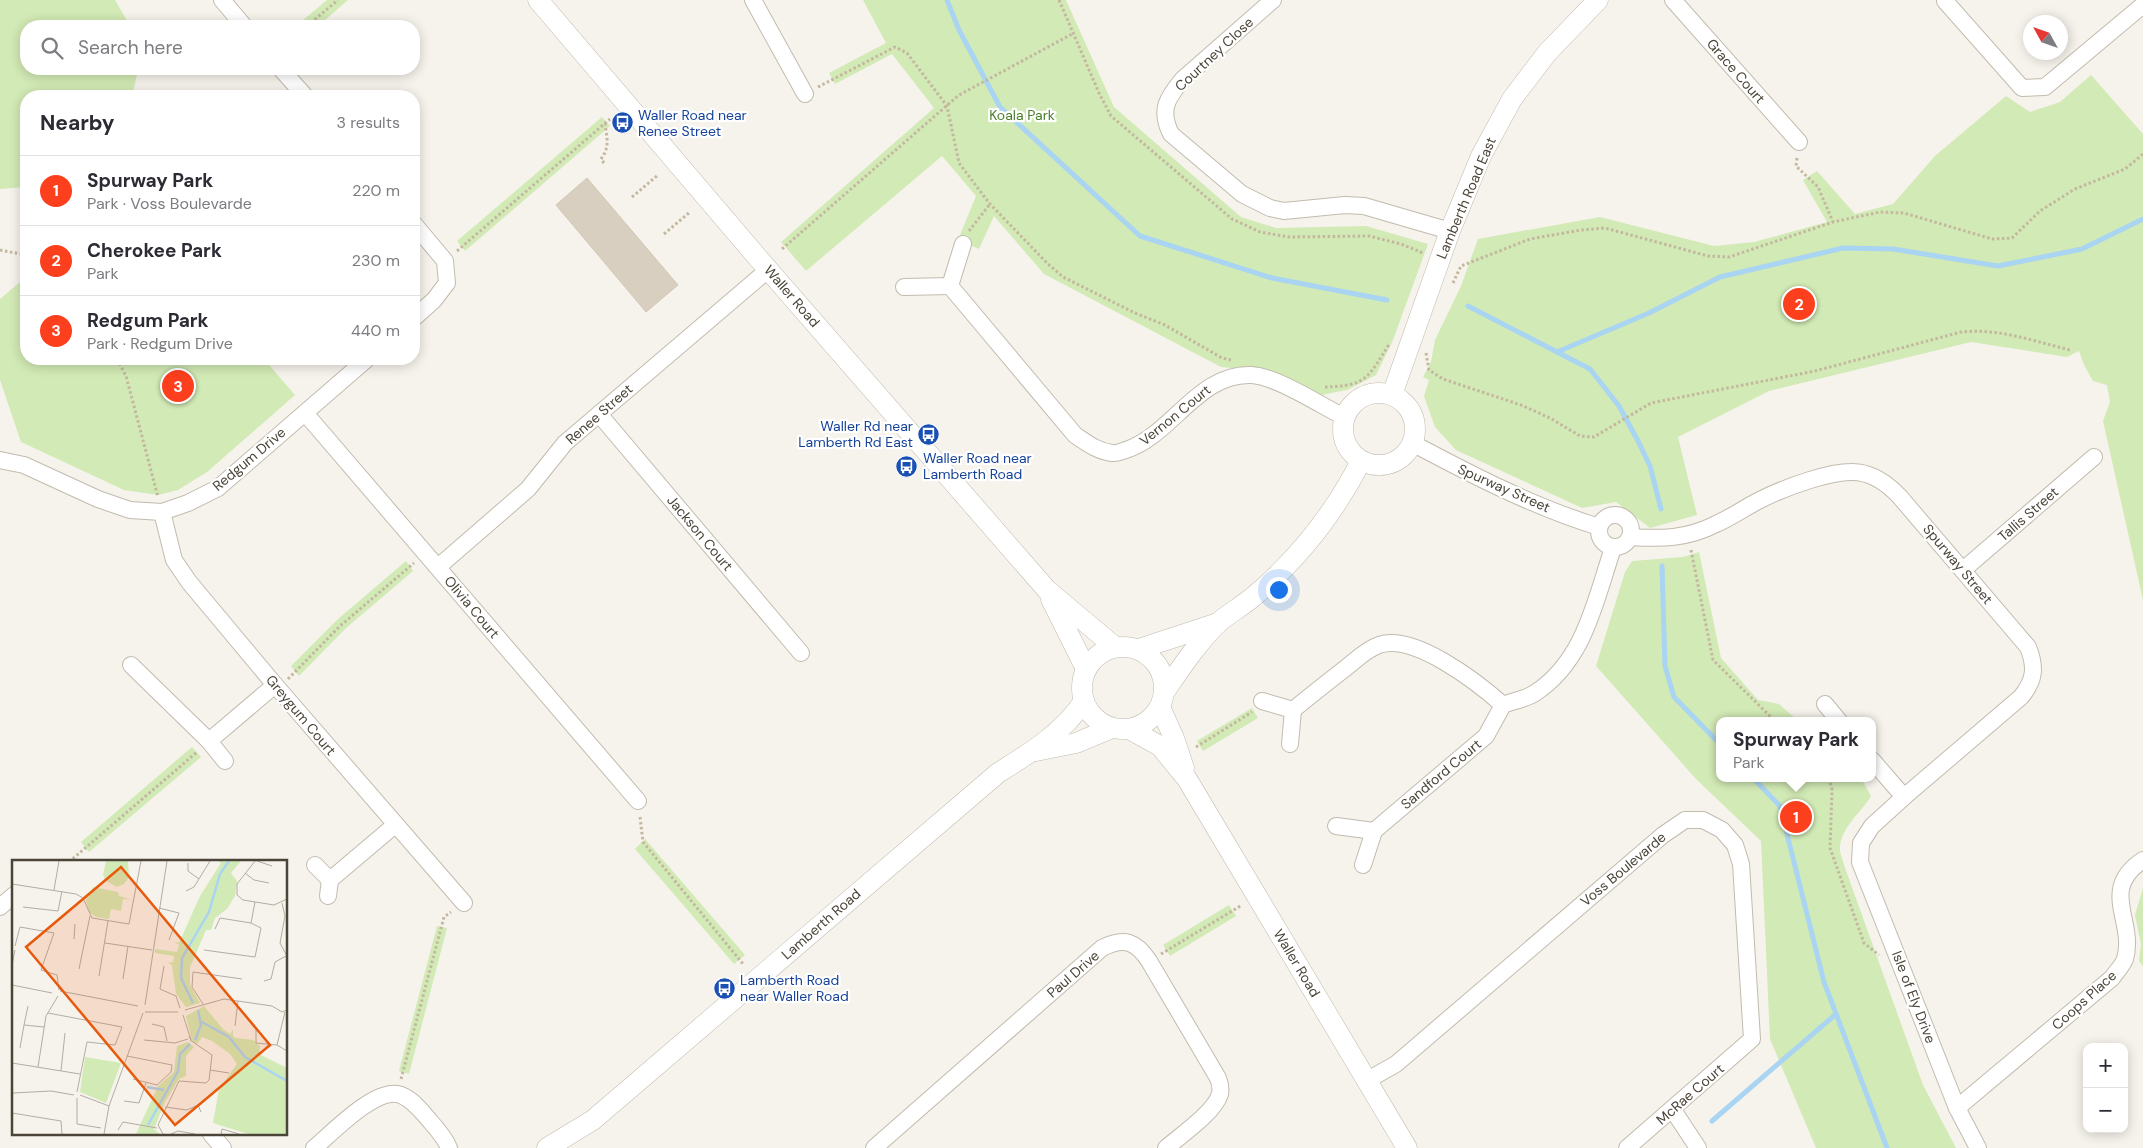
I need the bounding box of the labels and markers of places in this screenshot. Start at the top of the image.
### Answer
place label: Waller Road near Renee Street [638,106,747,140]
bus stop icon: Waller Road near Renee Street [610,111,634,135]
pin: 2 [1783,285,1815,323]
pin: 3 [162,367,194,405]
place label: Waller Rd near Lamberth Rd East [798,417,913,451]
bus stop icon: Waller Rd near Lamberth Rd East [917,422,941,446]
place label: Waller Road near Lamberth Road [923,449,1032,483]
bus stop icon: Waller Road near Lamberth Road [895,454,919,478]
pin: 1 [1780,798,1812,836]
place label: Lamberth Road near Waller Road [740,971,849,1005]
bus stop icon: Lamberth Road near Waller Road [712,976,736,1000]

